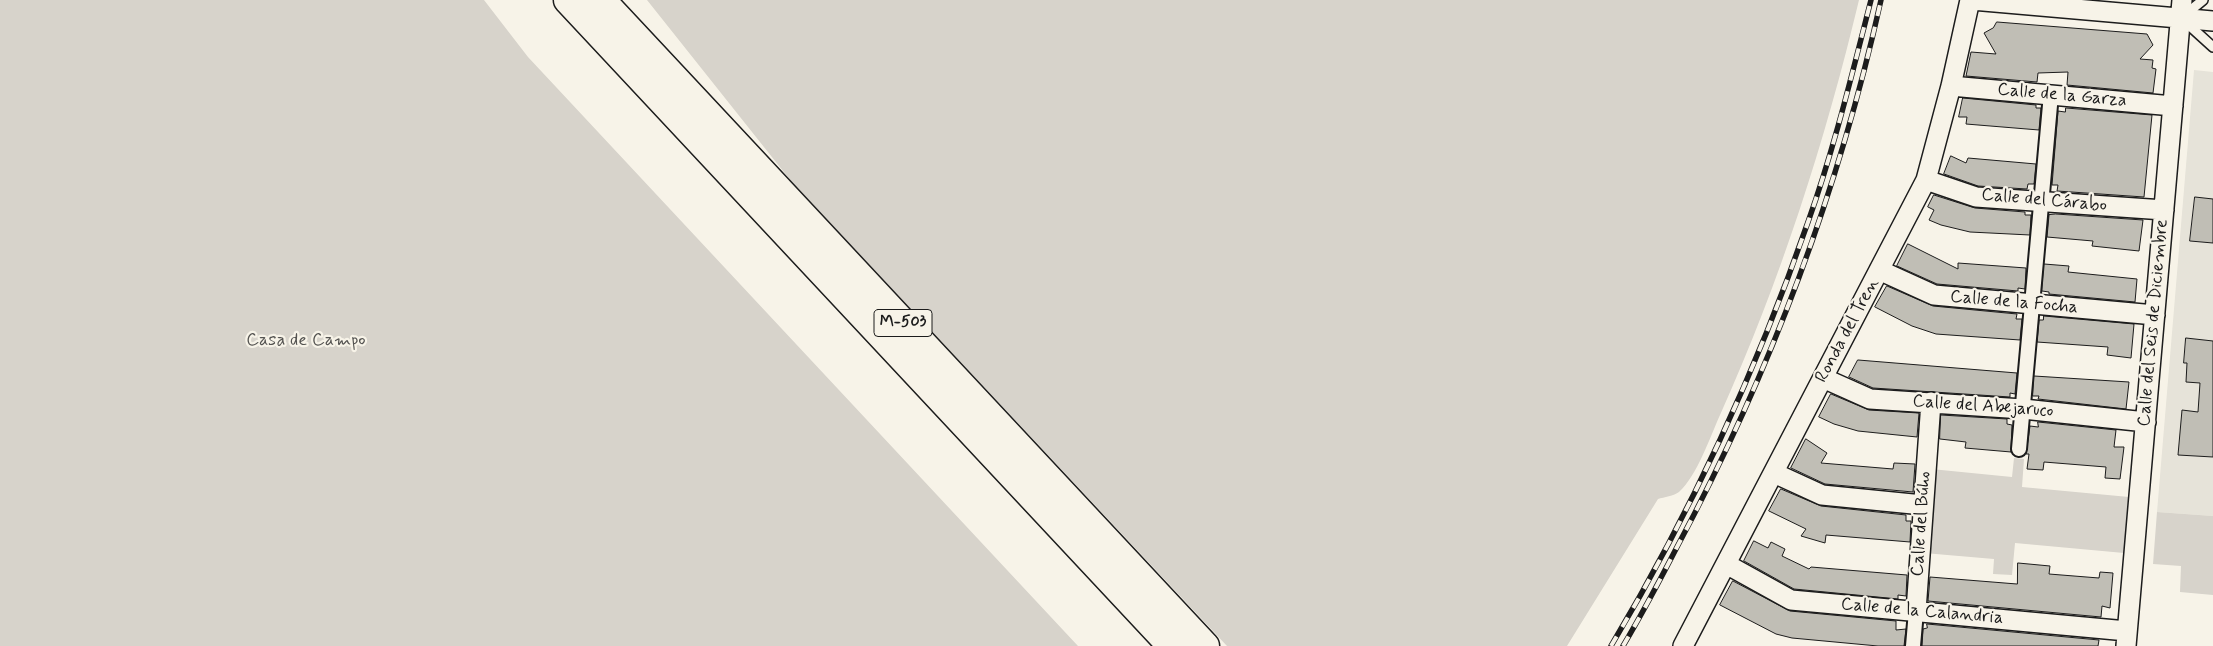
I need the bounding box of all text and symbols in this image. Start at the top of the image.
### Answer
street label: Calle de la Garza [1996,80,2128,112]
street label: Calle del Cárabo [1980,185,2108,217]
street label: Calle del Seis de Diciembre [2134,218,2174,428]
street label: Ronda del Tren [1811,275,1885,387]
street label: Calle de la Focha [1949,287,2079,319]
road number: M-503 [874,309,932,336]
park label: Casa de Campo [246,330,366,352]
street label: Calle del Abejaruco [1912,391,2054,423]
street label: Calle del Búho [1908,471,1936,577]
street label: Calle de la Calandria [1840,594,2004,630]

